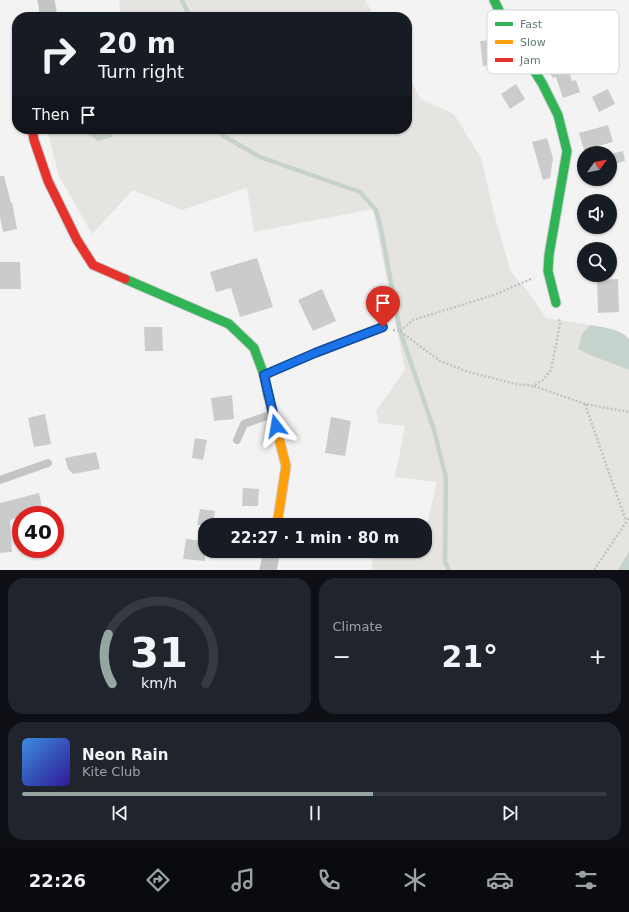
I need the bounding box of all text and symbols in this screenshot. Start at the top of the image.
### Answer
legend [487,10,619,74]
text: Fast [520,18,543,31]
text: 20 m [98,27,176,60]
icon: right [32,28,84,80]
text: Slow [520,36,546,49]
text: Jam [519,54,541,67]
text: Turn right [98,61,184,82]
icon: arrive [77,104,99,126]
text: Then [32,106,69,124]
north arrow [577,146,617,186]
map controls [577,146,617,282]
button: sound [577,194,617,234]
button: search [577,242,617,282]
pin [366,286,400,327]
icon: arrive [372,292,394,314]
position arrow [255,405,297,447]
speed limit sign: 40 [12,506,64,558]
text: 22:27 · 1 min · 80 m [231,529,399,547]
text: Climate [333,619,383,634]
text: 31 [130,628,188,677]
text: 21° [441,639,498,674]
text: − [333,644,351,669]
text: + [589,644,607,669]
text: km/h [141,675,177,691]
text: Neon Rain [82,746,168,764]
text: Kite Club [82,764,141,779]
icon: previous [109,802,131,824]
icon: pause [304,802,326,824]
icon: next [499,802,521,824]
icon: directions [144,866,172,894]
icon: music [229,866,257,894]
icon: phone [315,866,343,894]
icon: climate [401,866,429,894]
icon: car [486,866,514,894]
icon: filters [572,866,600,894]
text: 22:26 [29,870,86,891]

